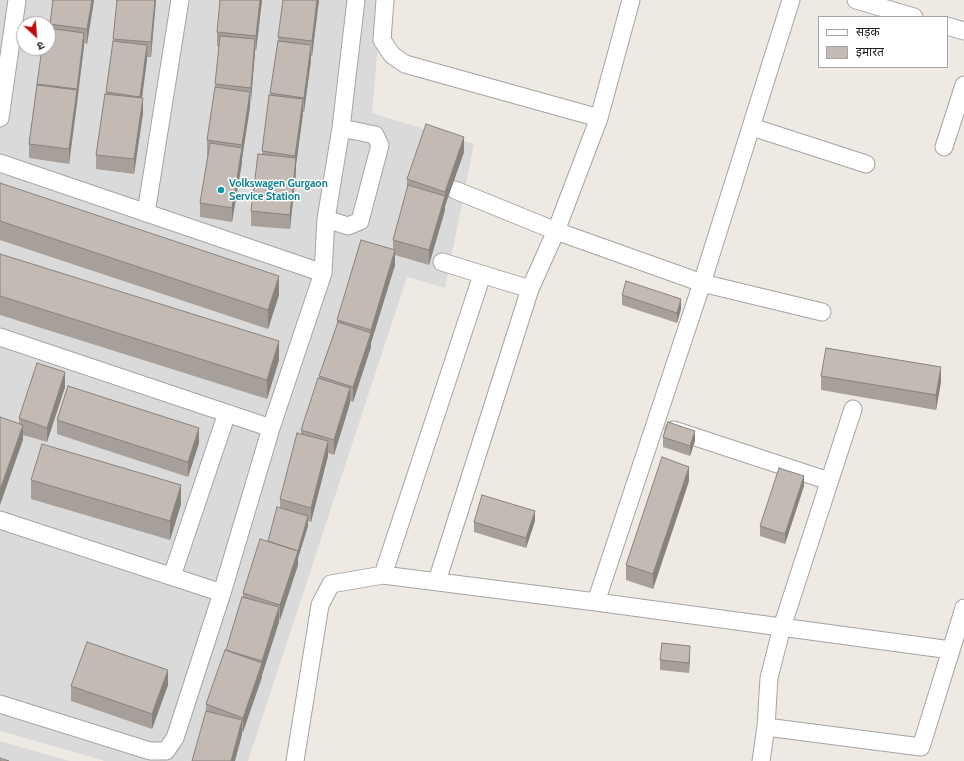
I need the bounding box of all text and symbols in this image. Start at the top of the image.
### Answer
north arrow [16,16,56,56]
legend [818,16,948,68]
text: सड़क [856,24,880,39]
text: उ [35,38,47,54]
text: इमारत [856,44,884,59]
place label: Volkswagen Gurgaon Service Station [229,177,328,203]
marker: Volkswagen Gurgaon Service Station [216,185,226,195]

